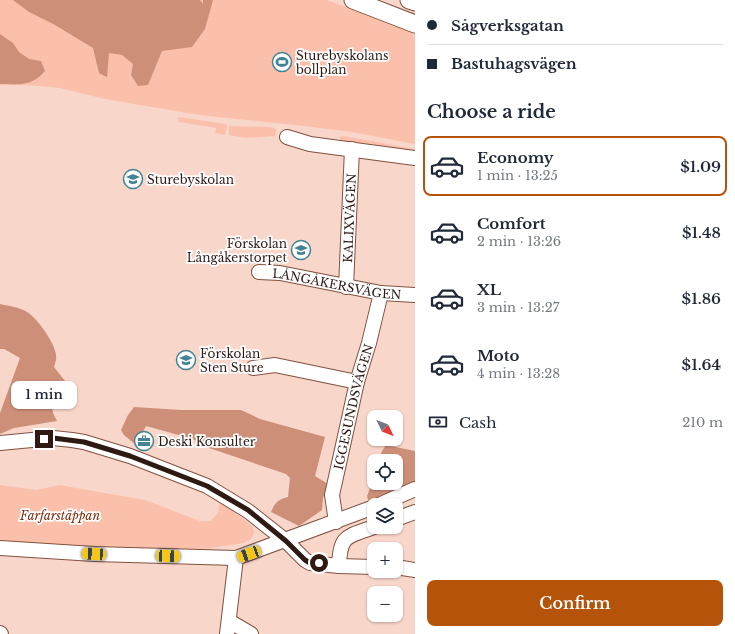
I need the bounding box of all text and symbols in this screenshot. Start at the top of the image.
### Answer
text: Sågverksgatan [451,16,564,35]
place label: Sturebyskolans bollplan [295,48,388,77]
sports icon: Sturebyskolans bollplan [271,51,293,73]
text: Bastuhagsvägen [451,54,577,73]
text: Choose a ride [427,101,556,123]
icon: car [429,148,465,184]
text: Economy [477,148,554,167]
text: $1.09 [680,157,721,176]
text: 1 min · 13:25 [477,167,558,184]
school or university icon: Sturebyskolan [122,168,144,190]
place label: Sturebyskolan [147,172,234,187]
street label: KALIXVÄGEN [340,173,358,263]
icon: car [429,214,465,250]
text: Comfort [477,214,545,233]
text: $1.48 [682,223,721,242]
text: 2 min · 13:26 [477,233,561,250]
place label: Förskolan Långåkerstorpet [187,236,287,265]
school or university icon: Förskolan Långåkerstorpet [290,239,312,261]
street label: LÅNGÅKERSVÄGEN [272,265,402,302]
icon: car [429,280,465,316]
text: XL [477,280,501,299]
text: $1.86 [682,289,721,308]
text: 3 min · 13:27 [477,299,559,316]
street label: IGGESUNDSVÄGEN [330,342,376,471]
place label: Förskolan Sten Sture [200,346,264,375]
icon: car [429,346,465,382]
text: Moto [477,346,519,365]
school or university icon: Förskolan Sten Sture [175,349,197,371]
text: $1.64 [682,355,721,374]
text: 4 min · 13:28 [477,365,560,382]
callout: 1 min [11,381,77,409]
text: 1 min [25,386,63,403]
north arrow [367,410,403,446]
map controls [367,410,403,622]
icon: cash [427,411,449,433]
text: Cash [459,413,496,432]
text: 210 m [682,414,723,431]
route end [35,430,53,448]
office icon: Deski Konsulter [133,430,155,452]
place label: Deski Konsulter [158,434,256,449]
button: locate [367,454,403,490]
button: layers [367,498,403,534]
park label: Farfarstäppan [19,508,100,523]
button: + [367,542,403,578]
car [236,544,262,564]
car [82,547,106,561]
car [156,550,180,562]
route start [310,554,328,572]
button: Confirm [427,580,723,626]
button: − [367,586,403,622]

